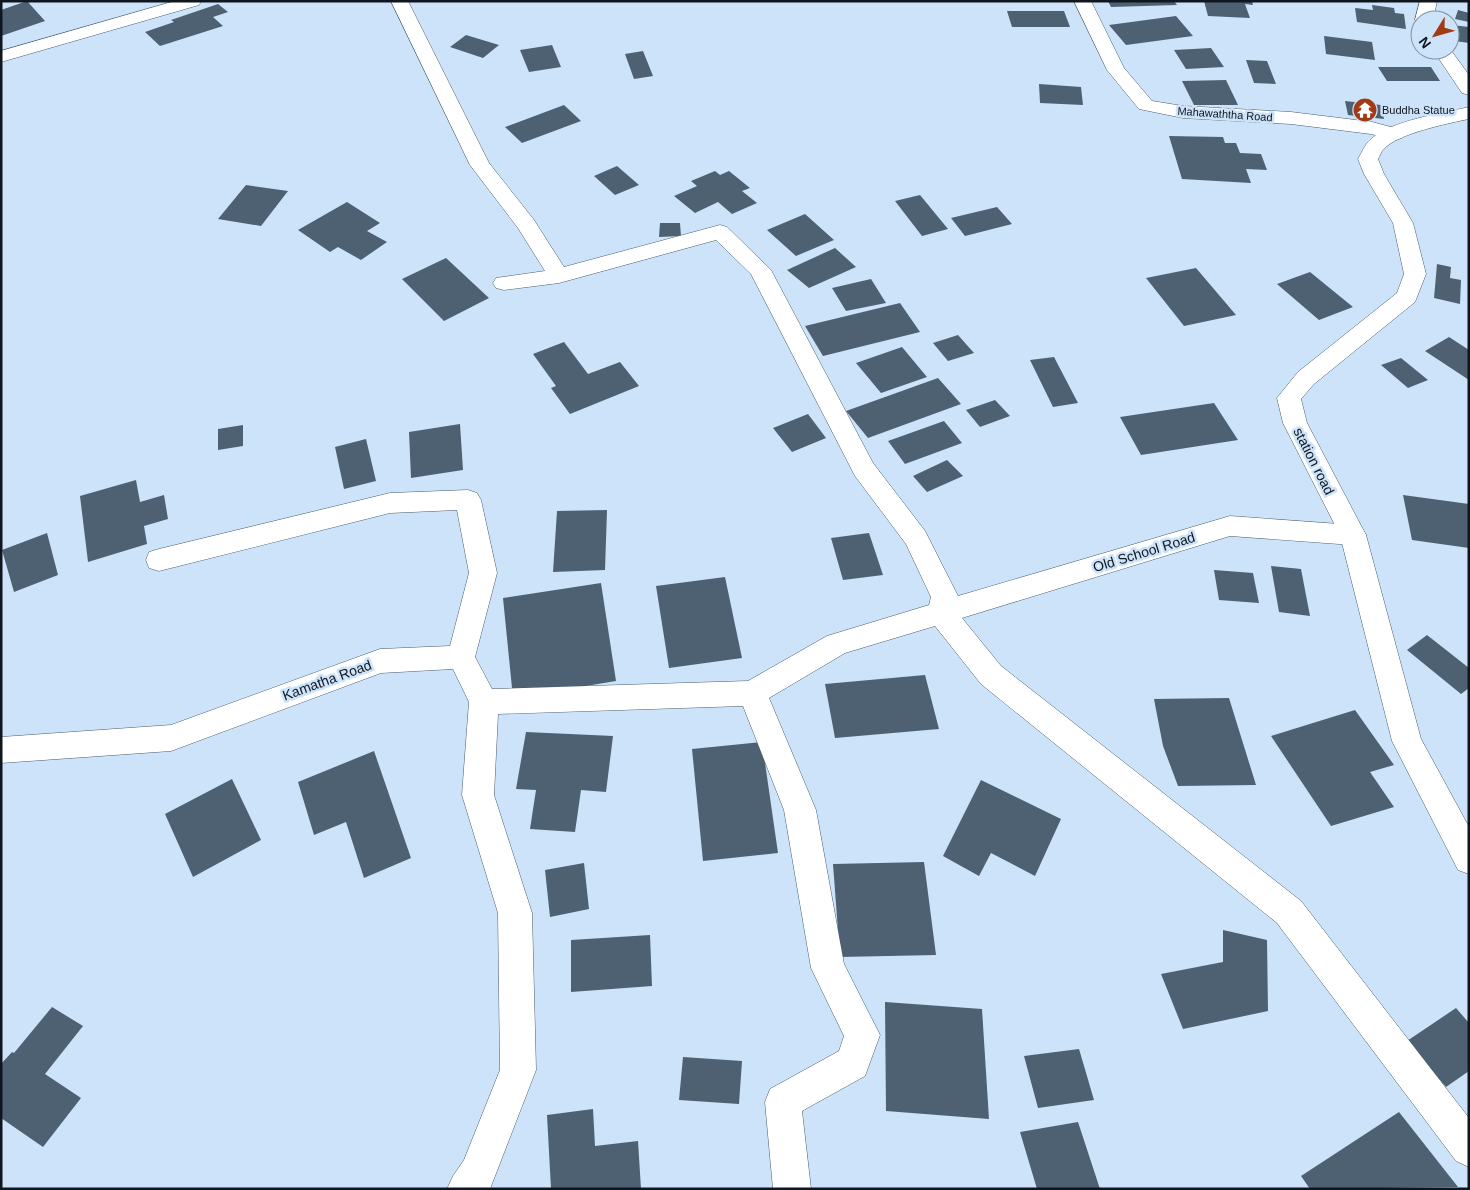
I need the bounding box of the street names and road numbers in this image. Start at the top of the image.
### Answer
street label: Mahawaththa Road [1177,105,1273,123]
street label: station road [1290,425,1338,497]
street label: Old School Road [1091,529,1197,575]
street label: Kamatha Road [280,657,374,703]

